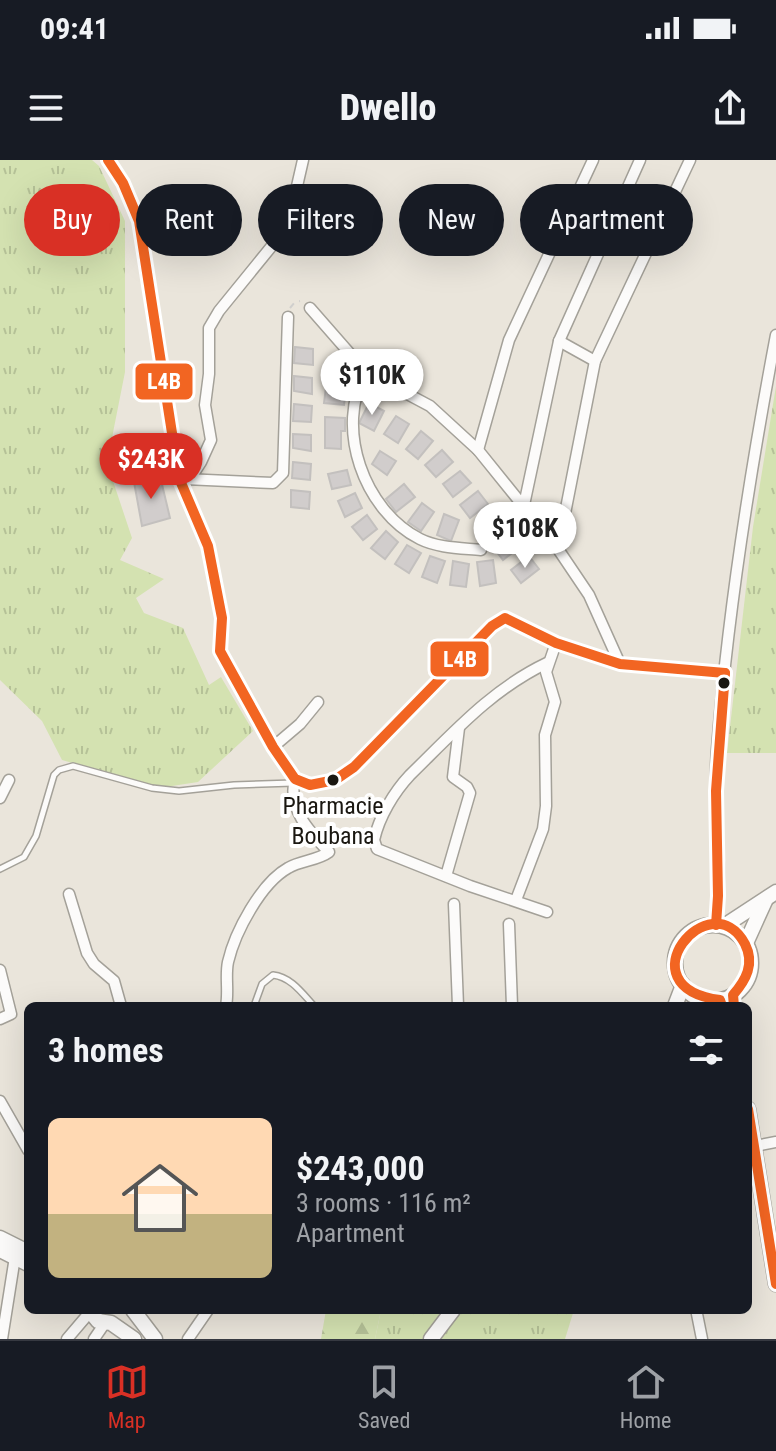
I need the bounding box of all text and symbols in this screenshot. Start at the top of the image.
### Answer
text: 09:41 [40,11,109,46]
icon: menu [24,86,68,130]
icon: share [708,86,752,130]
text: Dwello [340,87,436,129]
chip: Buy [24,184,120,256]
chip: Rent [136,184,242,256]
chip: Filters [258,184,383,256]
chip: New [399,184,504,256]
chip: Apartment [520,184,693,256]
pin: $110K [316,349,428,417]
text: $110K [339,360,405,390]
line badge: L4B [134,362,194,401]
text: L4B [147,369,181,394]
pin: $243K [95,433,207,501]
text: $243K [118,444,184,474]
pin: $108K [469,502,581,570]
text: $108K [492,513,558,543]
line badge: L4B [429,640,490,678]
text: L4B [443,647,477,672]
unlabelled marker [716,675,732,691]
marker: Pharmacie Boubana [325,772,341,788]
place label: Pharmacie Boubana [282,792,384,850]
icon: filters [684,1028,728,1072]
text: 3 homes [48,1030,164,1070]
text: $243,000 [296,1148,425,1188]
icon: home [112,1150,208,1246]
text: 3 rooms · 116 m² [296,1188,471,1218]
text: Apartment [296,1218,405,1248]
tab: Map [105,1360,149,1433]
tab: Saved [358,1360,410,1433]
tab: Home [620,1360,671,1433]

